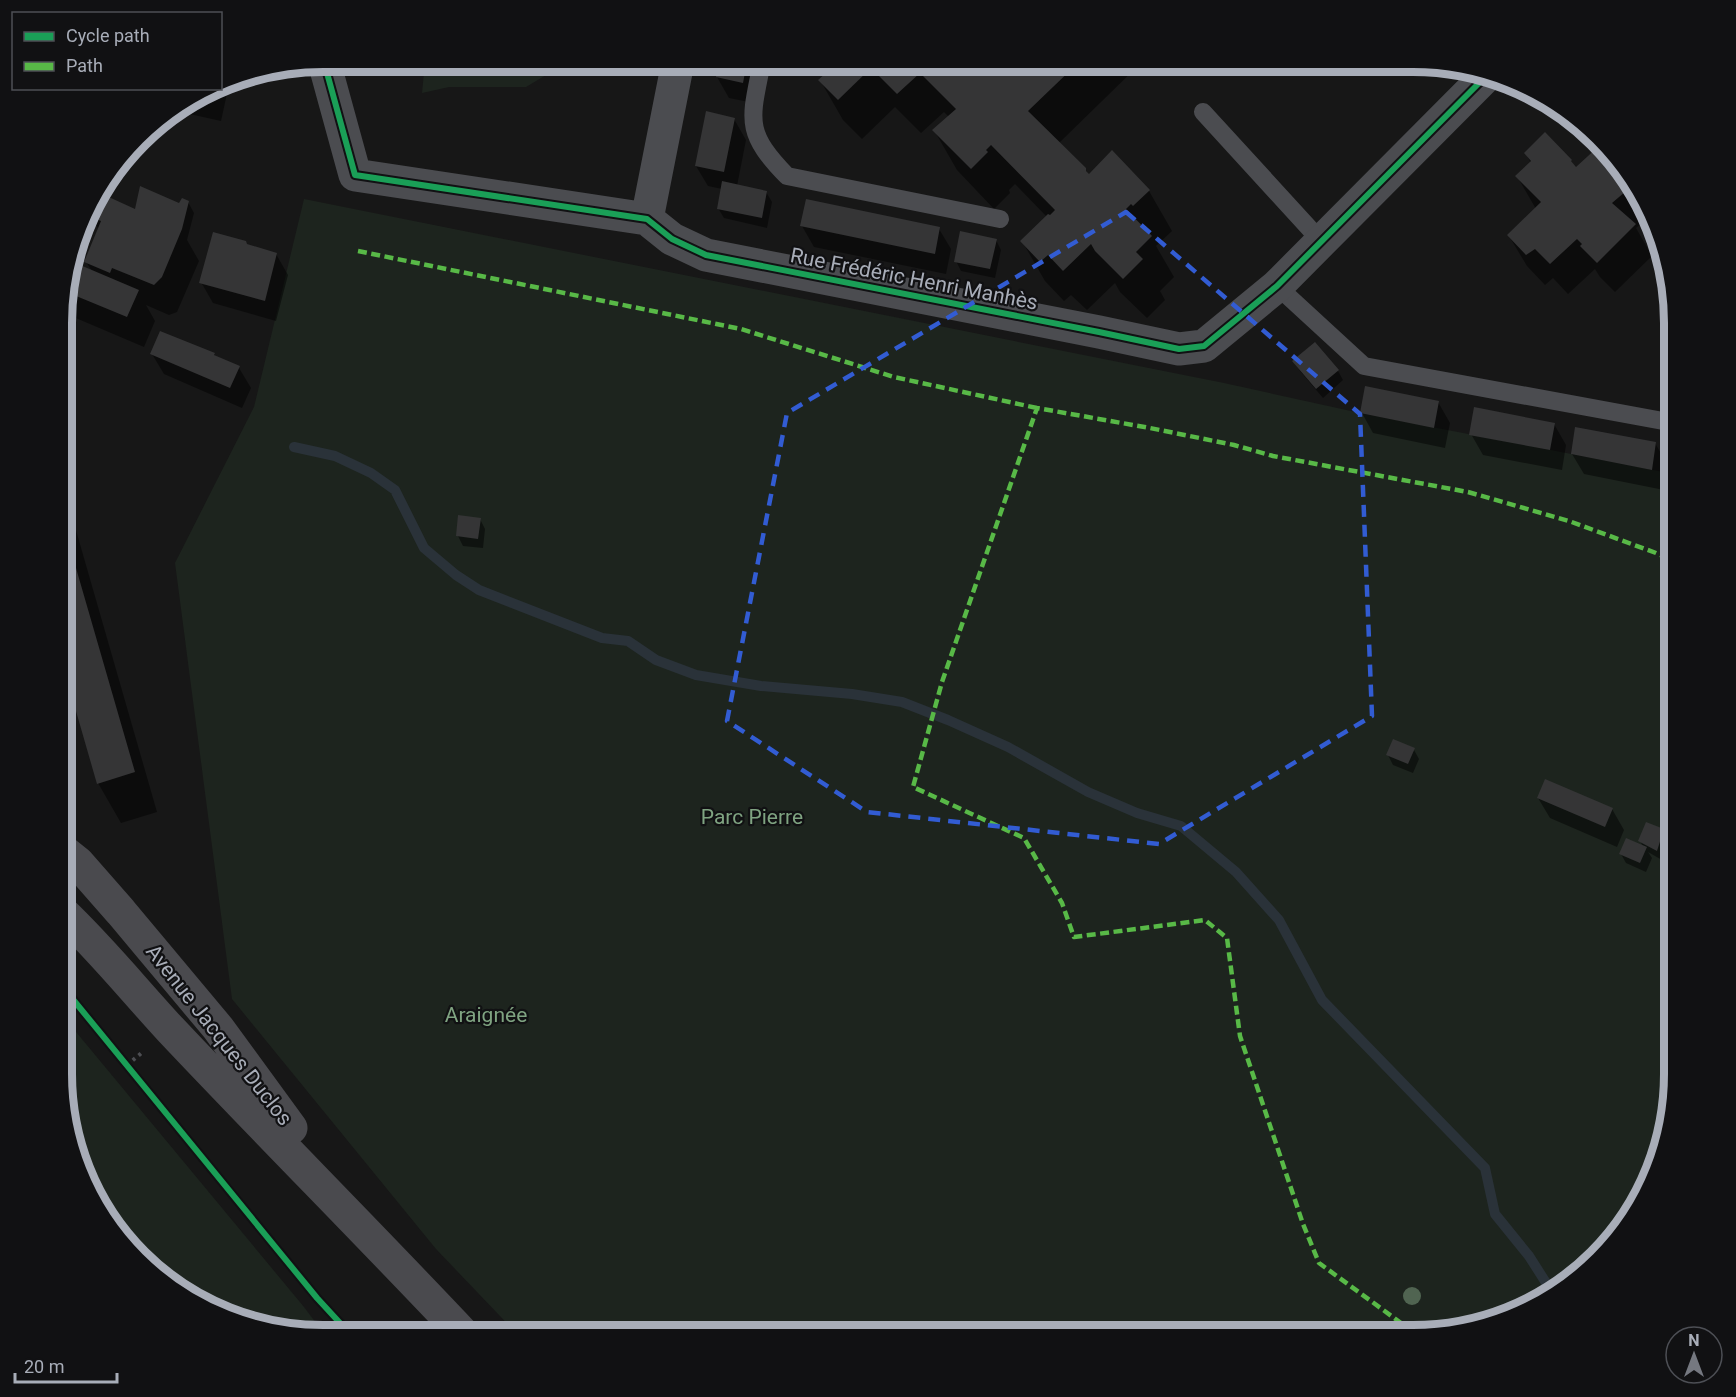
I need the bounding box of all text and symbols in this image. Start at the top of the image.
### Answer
legend [12,12,222,90]
text: Cycle path [66,25,150,46]
text: Path [66,55,103,76]
street label: Rue Frédéric Henri Manhès [788,243,1040,315]
park label: Parc Pierre [701,805,803,829]
street label: Avenue Jacques Duclos [141,940,297,1130]
park label: Araignée [445,1003,527,1027]
north arrow [1664,1325,1724,1385]
text: N [1688,1331,1700,1350]
scale bar [15,1346,117,1384]
text: 20 m [24,1356,64,1377]

